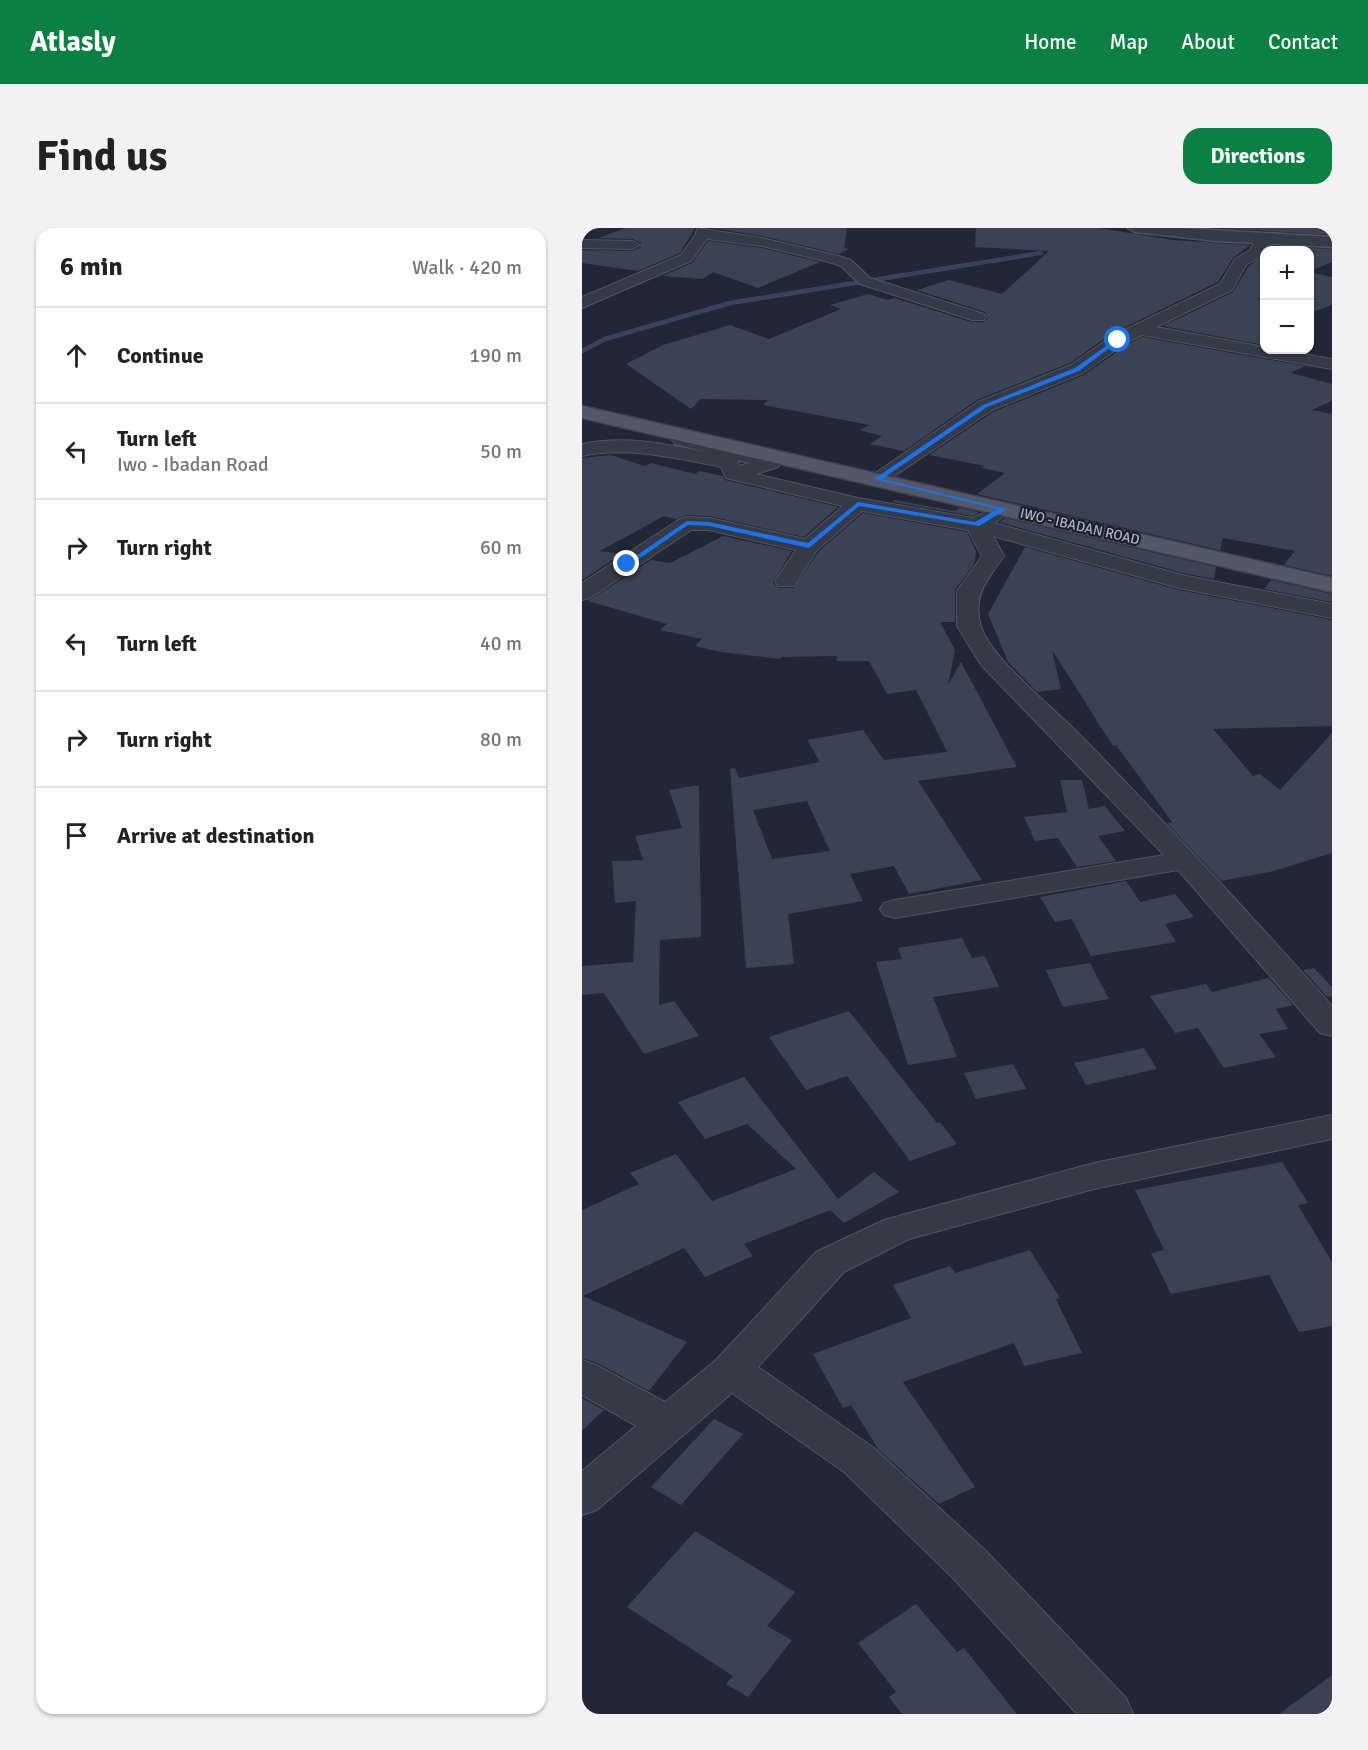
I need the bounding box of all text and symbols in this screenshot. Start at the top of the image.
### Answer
text: Atlasly [30,25,116,59]
text: Home [1024,29,1077,55]
text: Map [1110,29,1148,55]
text: About [1181,29,1235,55]
text: Contact [1268,29,1338,55]
button: Directions [1183,128,1332,184]
text: Find us [36,131,167,182]
map controls [1260,246,1314,354]
button: + [1260,246,1314,300]
text: 6 min [60,251,123,283]
text: Walk · 420 m [412,255,522,280]
button: − [1260,300,1314,354]
route start [1104,326,1130,352]
icon: ahead [60,339,93,372]
text: Continue [117,342,204,369]
text: 190 m [469,343,522,368]
text: Turn left [117,425,197,452]
icon: left [60,435,93,468]
text: 50 m [480,439,522,464]
text: Iwo - Ibadan Road [117,452,269,477]
street label: IWO - IBADAN ROAD [1018,504,1141,549]
icon: right [60,531,93,564]
text: Turn right [117,534,212,561]
text: 60 m [480,535,522,560]
route end [613,550,639,576]
icon: left [60,627,93,660]
text: Turn left [117,630,197,657]
text: 40 m [480,631,522,656]
icon: right [60,723,93,756]
text: Turn right [117,726,212,753]
text: 80 m [480,727,522,752]
icon: arrive [60,819,93,852]
text: Arrive at destination [117,822,314,849]

